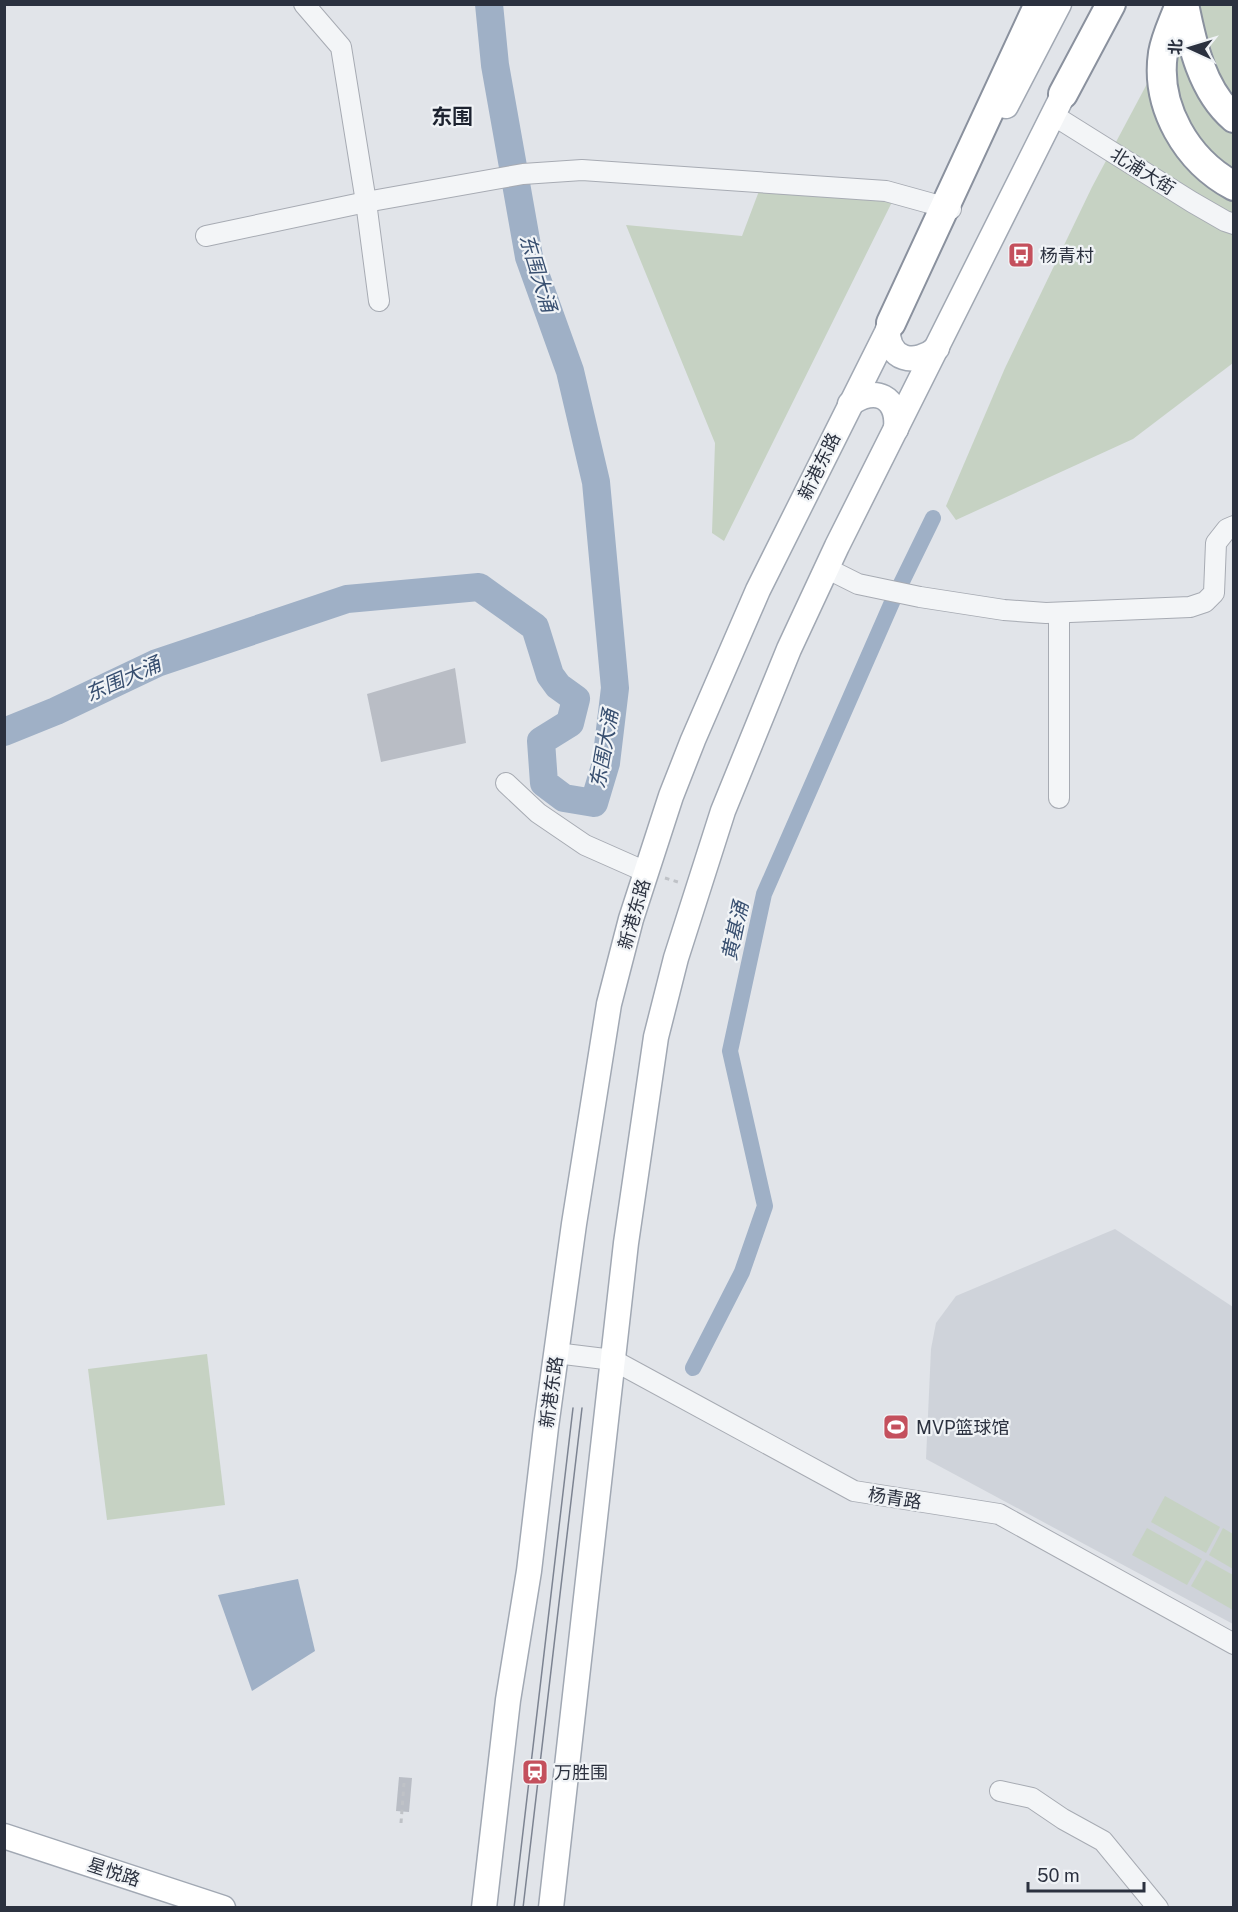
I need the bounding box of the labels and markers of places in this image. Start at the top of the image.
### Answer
bus stop icon: 杨青村 [1006,240,1036,270]
place label: 杨青村 [1040,245,1094,266]
sports icon: MVP篮球馆 [881,1412,911,1442]
place label: MVP篮球馆 [916,1417,1010,1438]
station icon: 万胜围 [520,1757,550,1787]
place label: 万胜围 [554,1762,608,1783]

